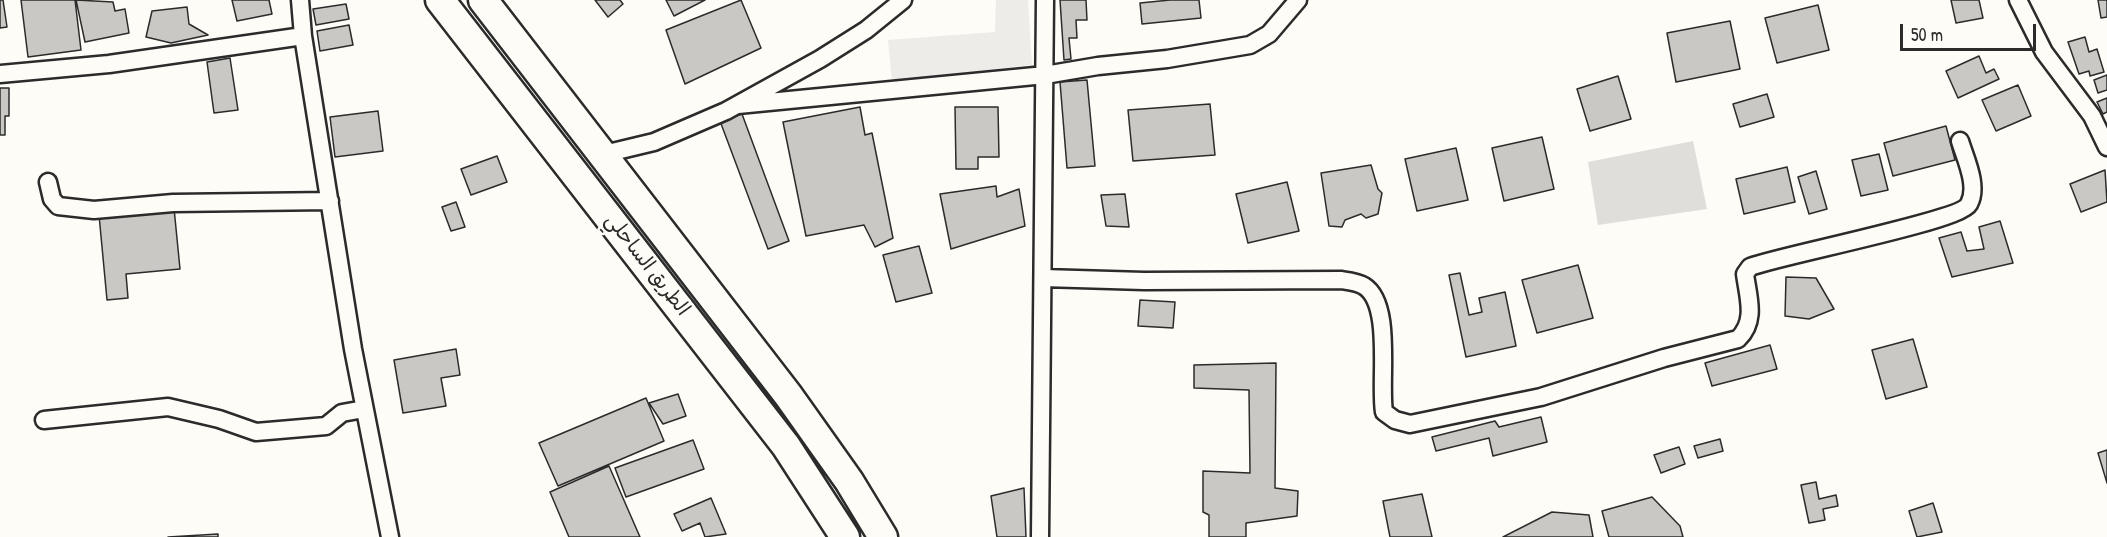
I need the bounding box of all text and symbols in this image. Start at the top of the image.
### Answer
scale bar [1903,12,2040,50]
text: 50 m [1911,22,1943,47]
street label: الطريق الساحلي [600,209,694,321]

